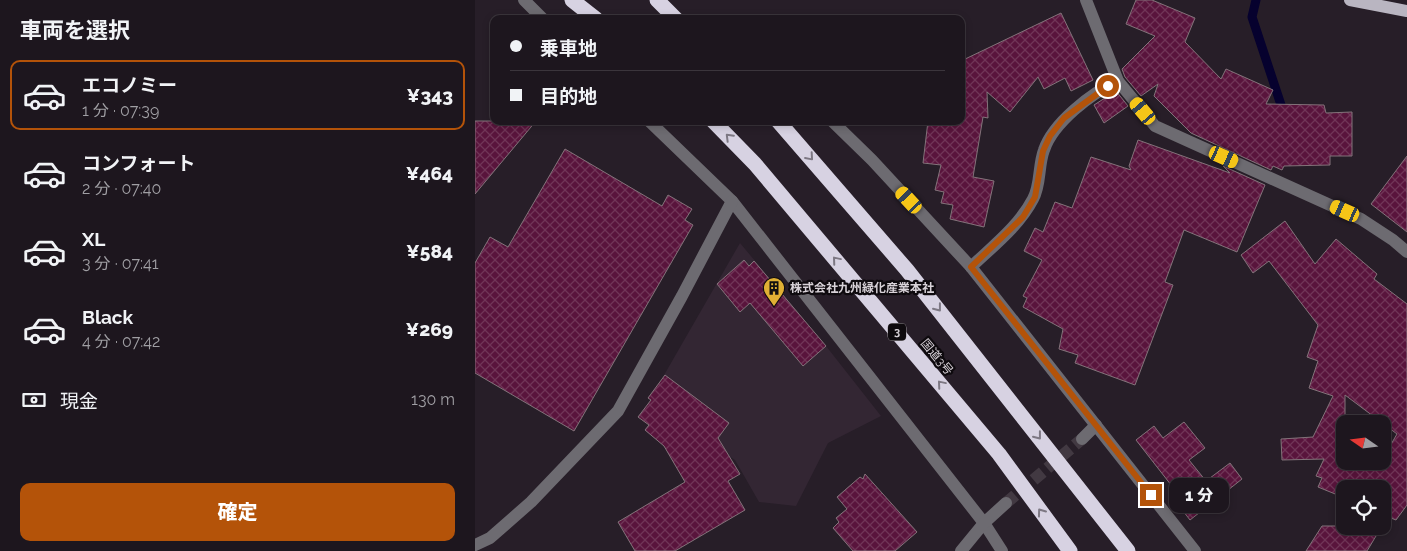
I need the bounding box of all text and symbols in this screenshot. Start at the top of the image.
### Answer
text: 車両を選択 [20,17,130,43]
text: 乗車地 [540,37,597,59]
icon: car [22,73,67,118]
text: エコノミー [82,74,177,96]
route start [1097,75,1119,97]
text: ¥343 [407,84,453,106]
text: 目的地 [540,85,597,107]
car [1127,95,1158,127]
text: 1 分 · 07:39 [82,101,159,120]
one-way arrow [726,134,735,143]
car [1207,144,1240,170]
icon: car [22,151,67,196]
text: コンフォート [82,152,195,174]
one-way arrow [805,152,814,161]
text: ¥464 [406,162,453,184]
text: 2 分 · 07:40 [82,179,161,198]
car [893,184,924,216]
car [1328,198,1361,224]
text: XL [82,228,105,250]
icon: car [22,229,67,274]
text: ¥584 [406,240,453,262]
text: 3 分 · 07:41 [82,254,159,273]
one-way arrow [833,256,842,265]
building icon: 株式会社九州緑化産業本社 [762,276,786,307]
place label: 株式会社九州緑化産業本社 [790,281,934,295]
one-way arrow [932,303,941,312]
text: Black [82,306,133,328]
icon: car [22,307,67,352]
text: ¥269 [405,318,453,340]
road number: 3 [888,324,906,341]
text: 4 分 · 07:42 [82,332,160,351]
street label: 国道3号 [918,336,956,378]
one-way arrow [938,381,946,390]
icon: cash [20,386,48,414]
text: 現金 [60,390,98,412]
text: 130 m [411,390,455,409]
north arrow [1336,415,1391,470]
map controls [1336,415,1391,535]
one-way arrow [1032,430,1041,440]
callout: 1 分 [1169,478,1229,512]
button: locate [1336,480,1391,535]
button: 確定 [20,483,455,541]
route end [1140,484,1162,506]
text: 1 分 [1185,486,1213,505]
one-way arrow [1038,508,1047,517]

